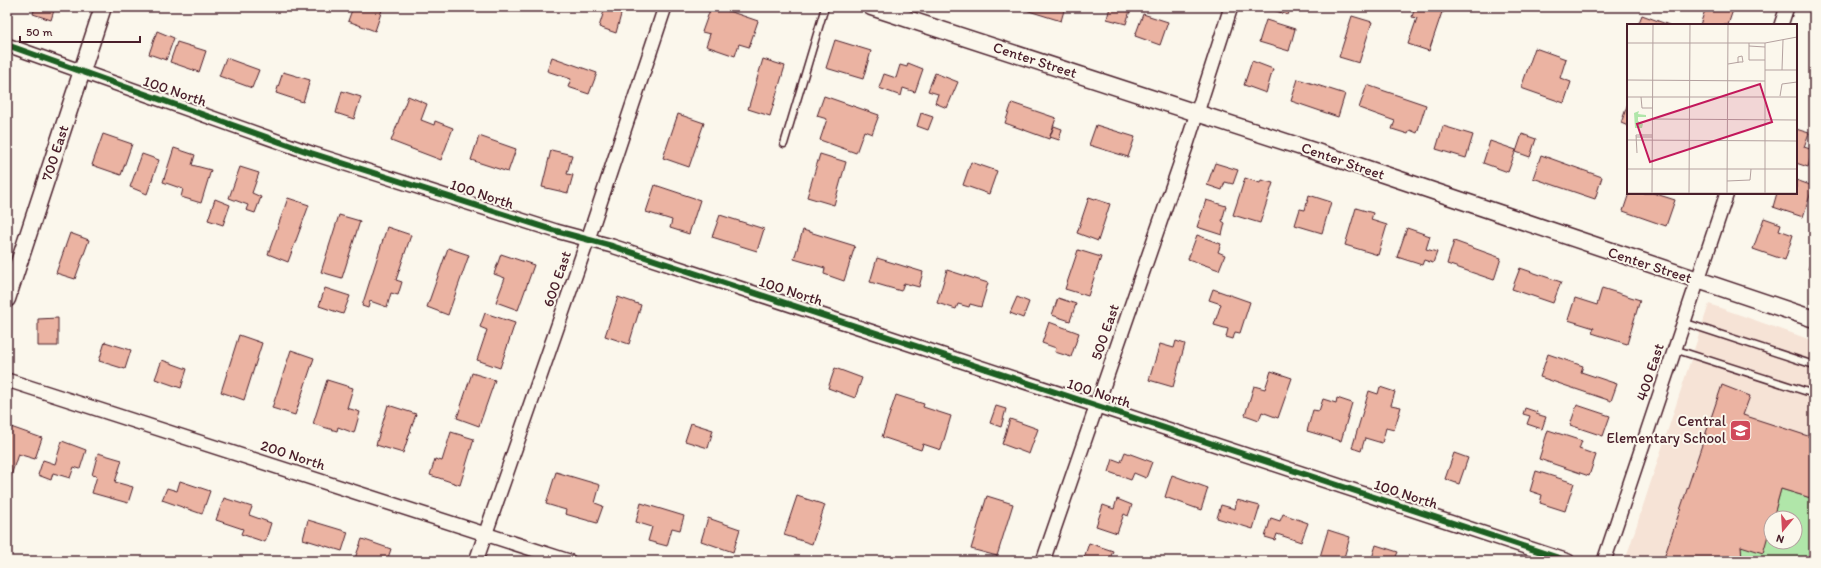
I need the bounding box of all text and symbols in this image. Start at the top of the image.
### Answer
scale bar [20,18,140,44]
inset map [1627,24,1797,194]
text: 50 m [26,25,52,39]
street label: Center Street [991,38,1080,82]
street label: 100 North [141,72,209,110]
street label: 700 East [38,122,73,183]
street label: Center Street [1299,138,1387,184]
street label: 100 North [448,175,516,213]
street label: Center Street [1606,243,1695,287]
street label: 600 East [539,248,575,309]
street label: 100 North [757,272,825,310]
street label: 500 East [1087,301,1123,362]
street label: 400 East [1632,341,1668,403]
street label: 100 North [1065,374,1133,412]
place label: Central Elementary School [1606,412,1727,447]
school or university icon: Central Elementary School [1728,417,1754,443]
street label: 200 North [258,436,328,474]
street label: 100 North [1372,475,1440,513]
north arrow [1763,510,1803,550]
text: N [1775,532,1786,546]

